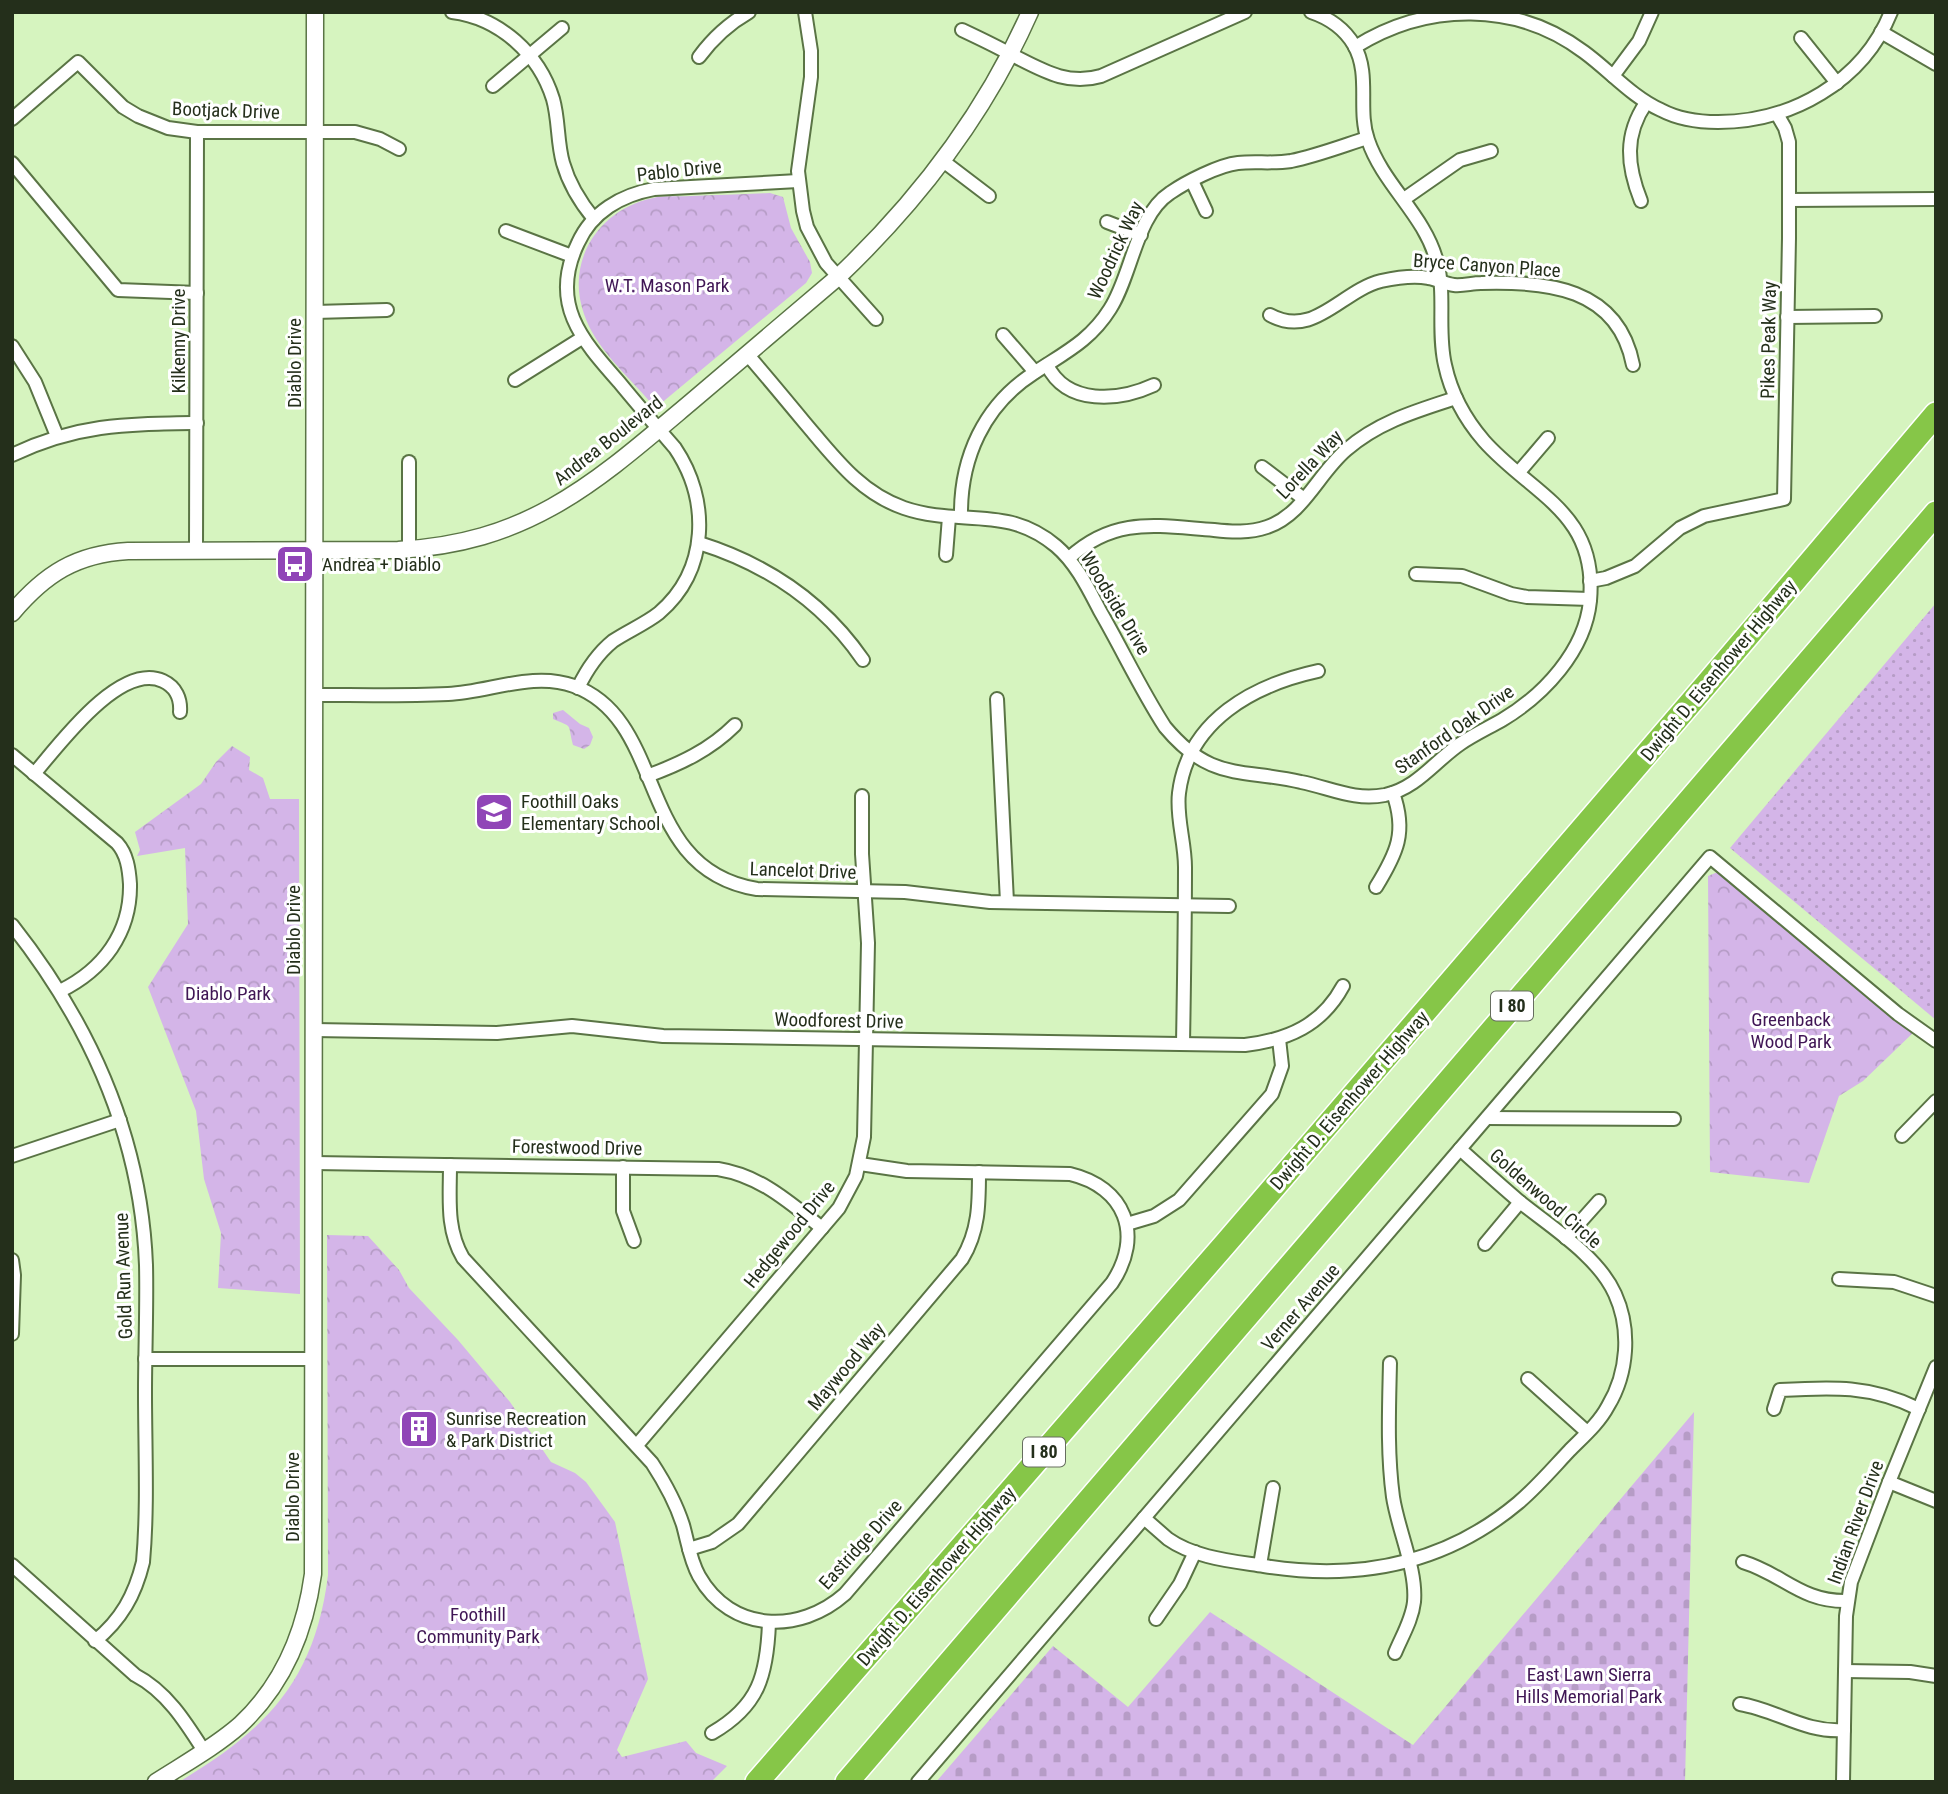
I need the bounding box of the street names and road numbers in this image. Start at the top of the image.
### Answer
street label: Bootjack Drive [172,97,280,124]
street label: Pablo Drive [636,155,723,186]
street label: Woodrick Way [1083,197,1148,303]
street label: Bryce Canyon Place [1412,249,1562,282]
street label: Pikes Peak Way [1756,281,1781,399]
street label: Kilkenny Drive [167,288,190,393]
street label: Diablo Drive [283,318,306,408]
street label: Andrea Boulevard [549,391,667,490]
street label: Lorella Way [1272,425,1347,504]
street label: Woodside Drive [1076,547,1155,659]
street label: Dwight D. Eisenhower Highway [1636,575,1801,766]
street label: Stanford Oak Drive [1390,680,1518,779]
street label: Lancelot Drive [749,857,857,884]
street label: Diablo Drive [282,885,305,975]
road number: I 80 [1491,992,1533,1021]
street label: Dwight D. Eisenhower Highway [1265,1006,1434,1195]
street label: Woodforest Drive [774,1008,904,1033]
street label: Forestwood Drive [512,1135,642,1160]
street label: Goldenwood Circle [1485,1144,1606,1253]
street label: Hedgewood Drive [739,1176,840,1293]
street label: Gold Run Avenue [110,1212,137,1340]
street label: Verner Avenue [1256,1259,1345,1356]
street label: Maywood Way [803,1318,890,1415]
road number: I 80 [1023,1437,1065,1466]
street label: Diablo Drive [281,1452,304,1542]
street label: Indian River Drive [1822,1457,1889,1587]
street label: Dwight D. Eisenhower Highway [852,1482,1021,1671]
street label: Eastridge Drive [814,1495,907,1594]

